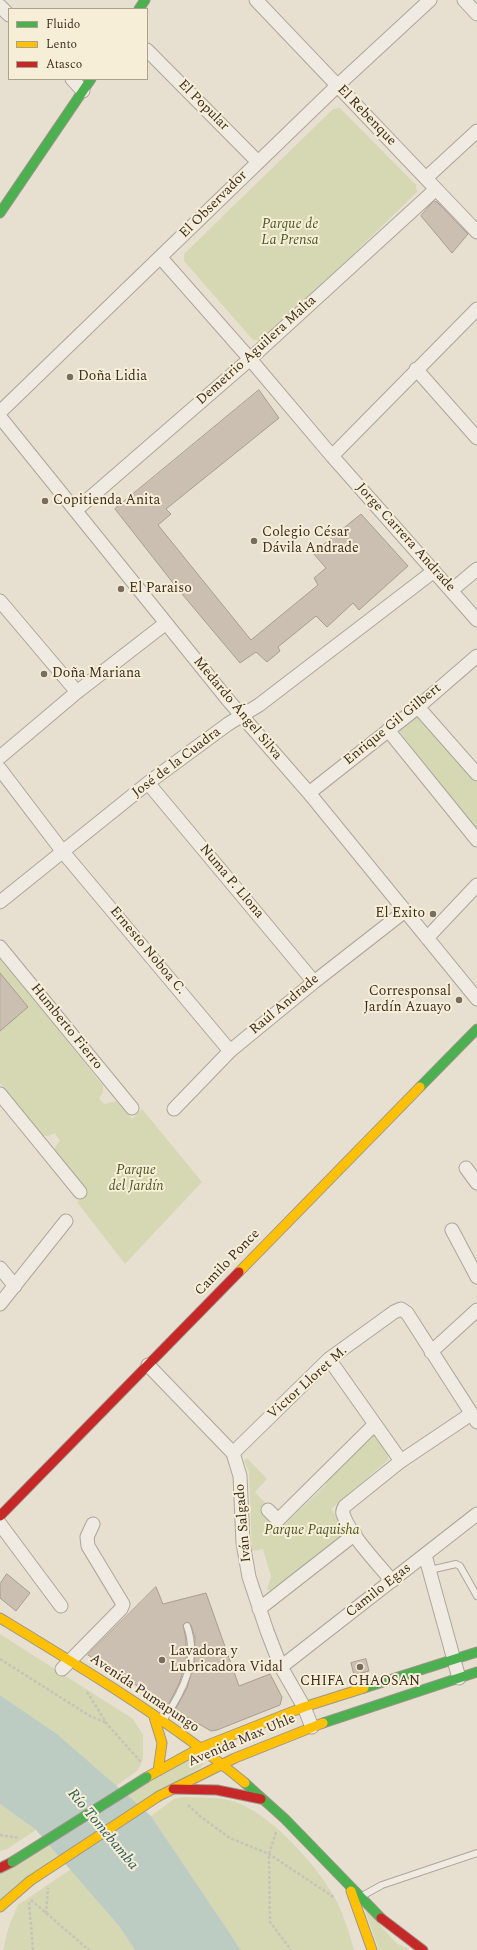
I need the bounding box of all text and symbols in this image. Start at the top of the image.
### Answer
legend [8,8,148,80]
text: Fluido [46,15,80,34]
text: Lento [46,35,77,54]
text: Atasco [46,55,82,74]
street label: El Popular [174,77,232,135]
street label: El Rebenque [333,82,399,150]
street label: El Observador [177,168,251,242]
park label: Parque de La Prensa [261,217,319,250]
street label: Demetrio Aguilera Malta [194,293,320,409]
place label: Doña Lidia [78,369,147,385]
marker: Doña Lidia [65,372,75,382]
street label: Jorge Carrera Andrade [352,480,458,596]
place label: Copitienda Anita [53,493,160,509]
marker: Copitienda Anita [40,496,50,506]
place label: Colegio César Dávila Andrade [262,525,359,558]
marker: Colegio César Dávila Andrade [249,536,259,546]
place label: El Paraiso [129,581,192,597]
marker: El Paraiso [116,584,126,594]
street label: Medardo Ángel Silva [189,654,285,764]
place label: Doña Mariana [52,666,141,682]
marker: Doña Mariana [39,669,49,679]
street label: Enrique Gil Gilbert [341,681,445,769]
street label: José de la Cuadra [129,724,225,802]
street label: Numa P. Llona [195,842,267,922]
street label: Ernesto Noboa C. [105,904,189,998]
place label: El Exito [375,906,425,922]
marker: El Exito [428,909,438,919]
street label: Raúl Andrade [247,971,323,1039]
street label: Humberto Fierro [26,981,106,1073]
place label: Corresponsal Jardín Azuayo [364,984,451,1016]
marker: Corresponsal Jardín Azuayo [454,995,464,1005]
park label: Parque del Jardín [108,1163,164,1196]
street label: Camilo Ponce [192,1226,264,1300]
street label: Victor Lloret M. [265,1343,351,1423]
street label: Iván Salgado [232,1483,256,1563]
park label: Parque Paquisha [264,1523,360,1539]
street label: Camilo Egas [343,1560,415,1622]
place label: Lavadora y Lubricadora Vidal [170,1644,283,1676]
street label: Avenida Pumapungo [86,1651,202,1737]
marker: Lavadora y Lubricadora Vidal [157,1655,167,1665]
marker: CHIFA CHAOSAN [355,1662,365,1672]
place label: CHIFA CHAOSAN [300,1674,420,1690]
street label: Avenida Max Uhle [186,1711,298,1771]
water label: Río Tomebamba [63,1786,141,1874]

